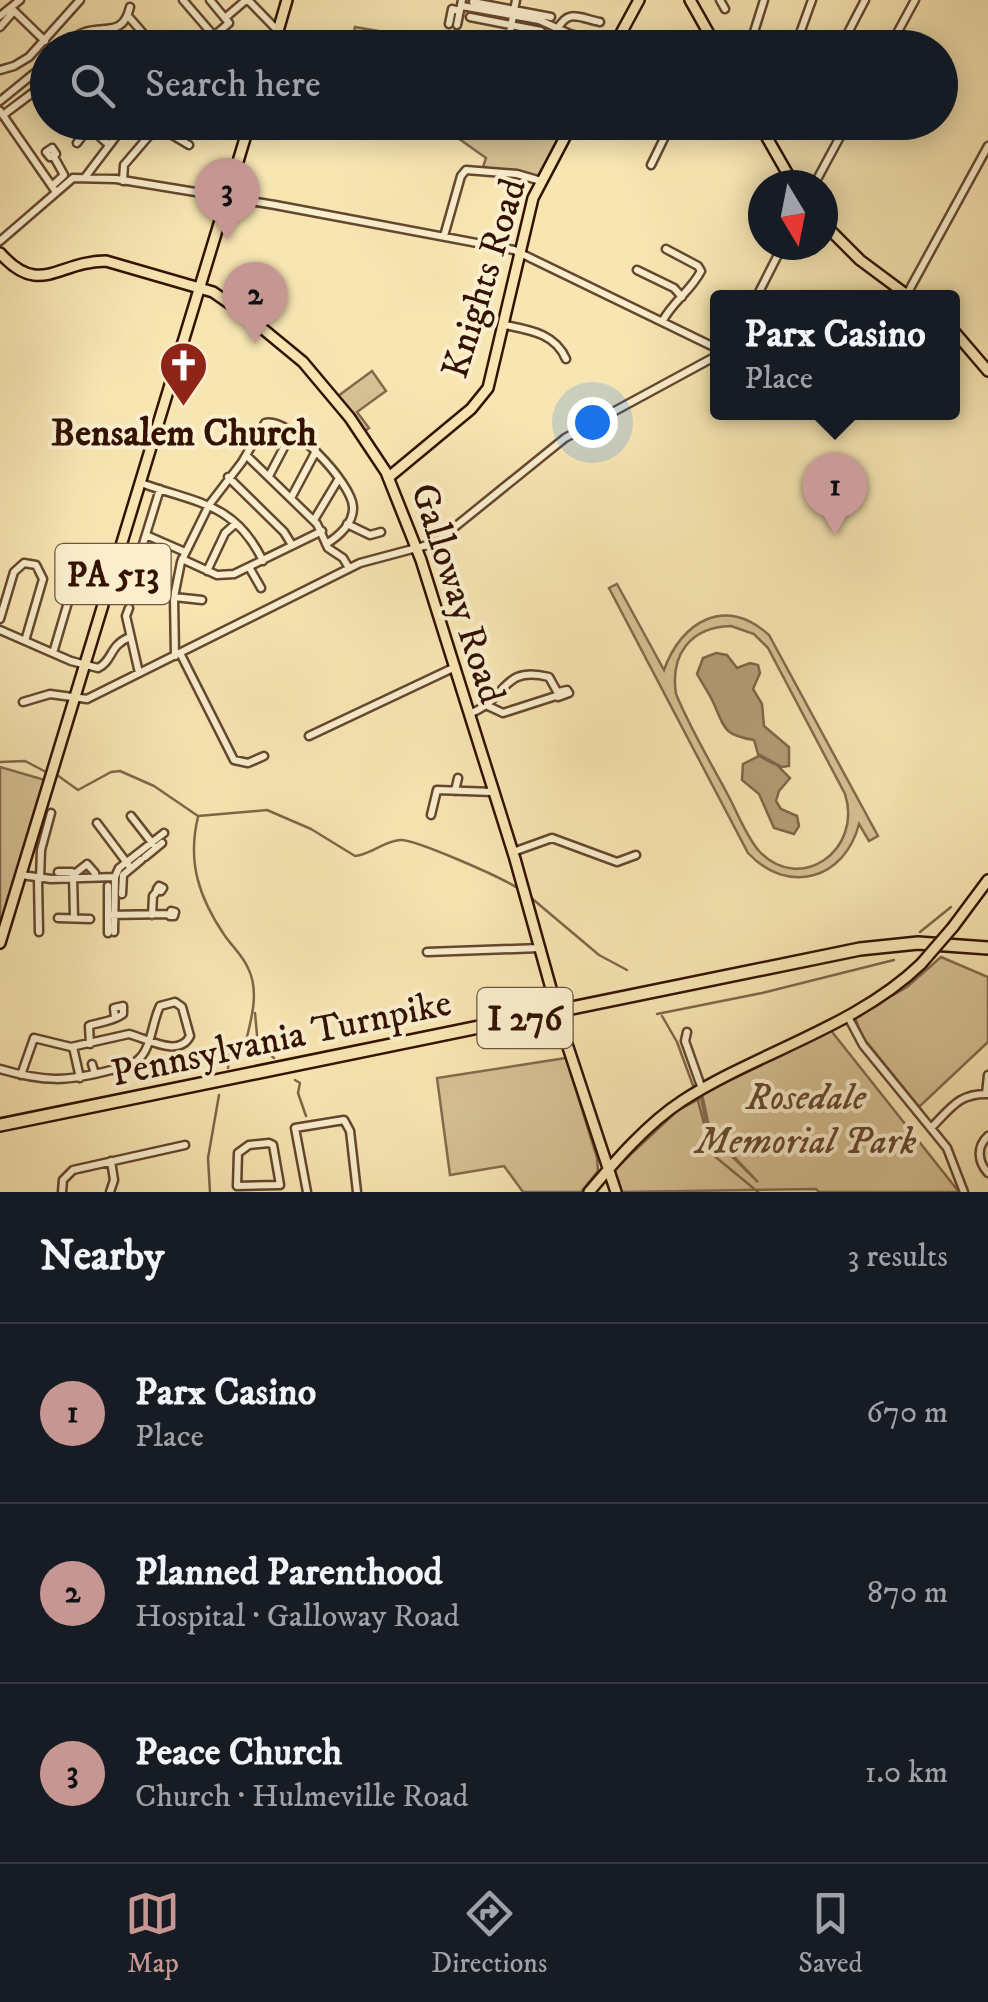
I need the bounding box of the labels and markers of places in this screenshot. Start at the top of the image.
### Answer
pin: 3 [194,158,260,240]
pin: 2 [222,262,288,344]
church icon: Bensalem Church [158,340,210,408]
place label: Bensalem Church [51,410,317,458]
pin: 1 [802,452,868,535]

